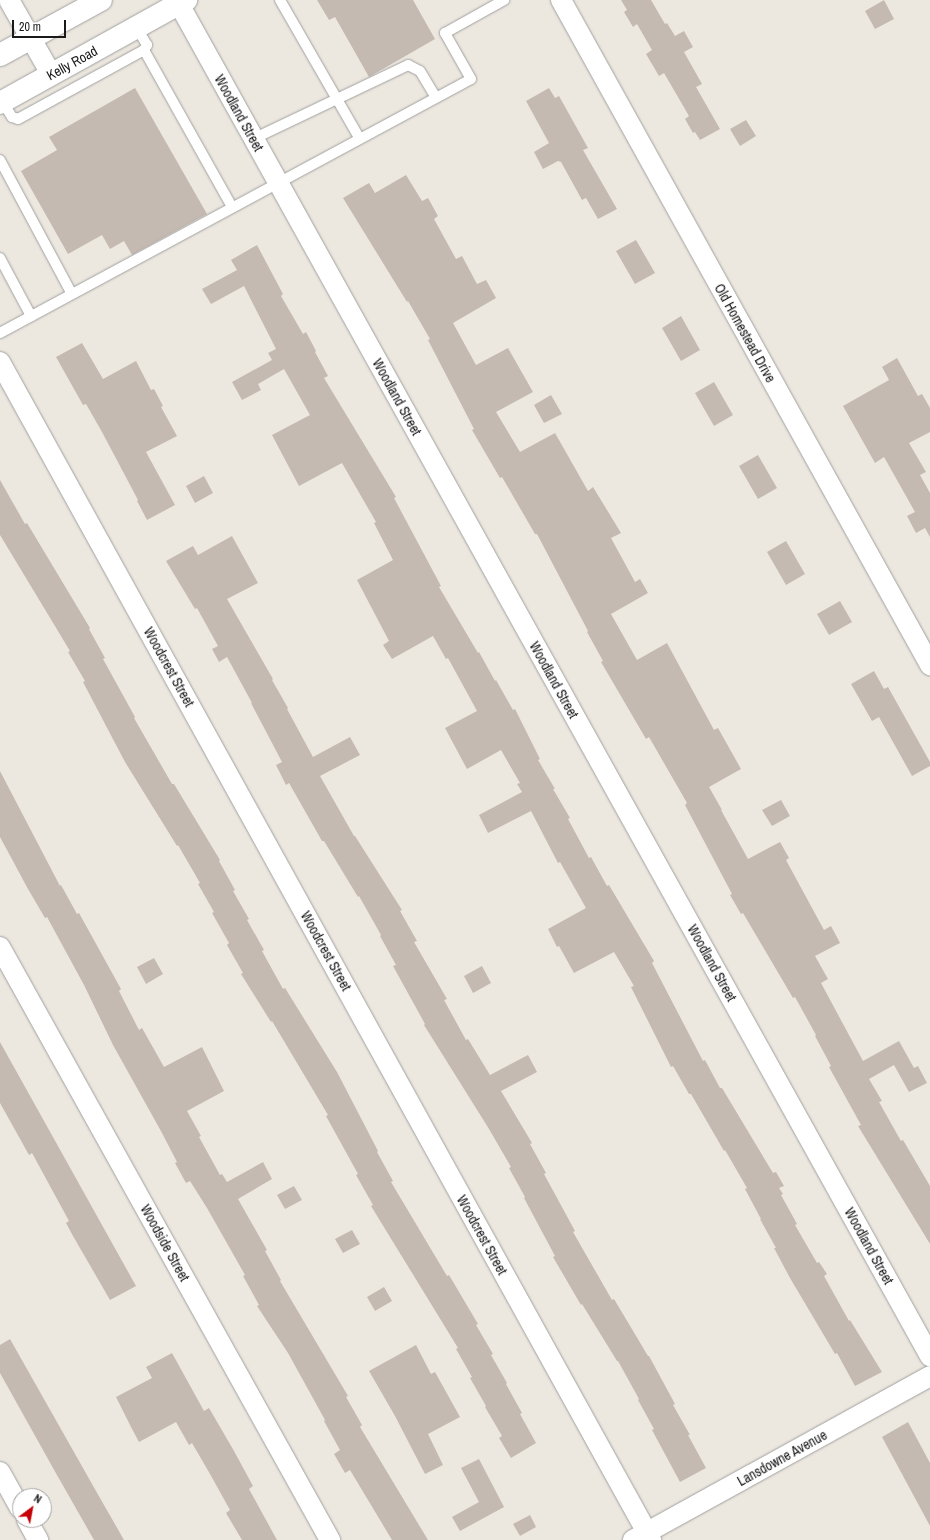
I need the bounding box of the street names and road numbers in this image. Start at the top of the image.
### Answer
street label: Kelly Road [44,42,100,84]
street label: Woodland Street [211,72,267,154]
street label: Old Homestead Drive [711,281,779,385]
street label: Woodland Street [369,356,425,438]
street label: Woodcrest Street [140,624,198,710]
street label: Woodland Street [526,639,582,721]
street label: Woodcrest Street [297,908,355,994]
street label: Woodland Street [684,922,740,1004]
street label: Woodcrest Street [453,1192,511,1278]
street label: Woodside Street [137,1202,193,1284]
street label: Woodland Street [841,1205,897,1287]
street label: Lansdowne Avenue [734,1426,830,1490]

